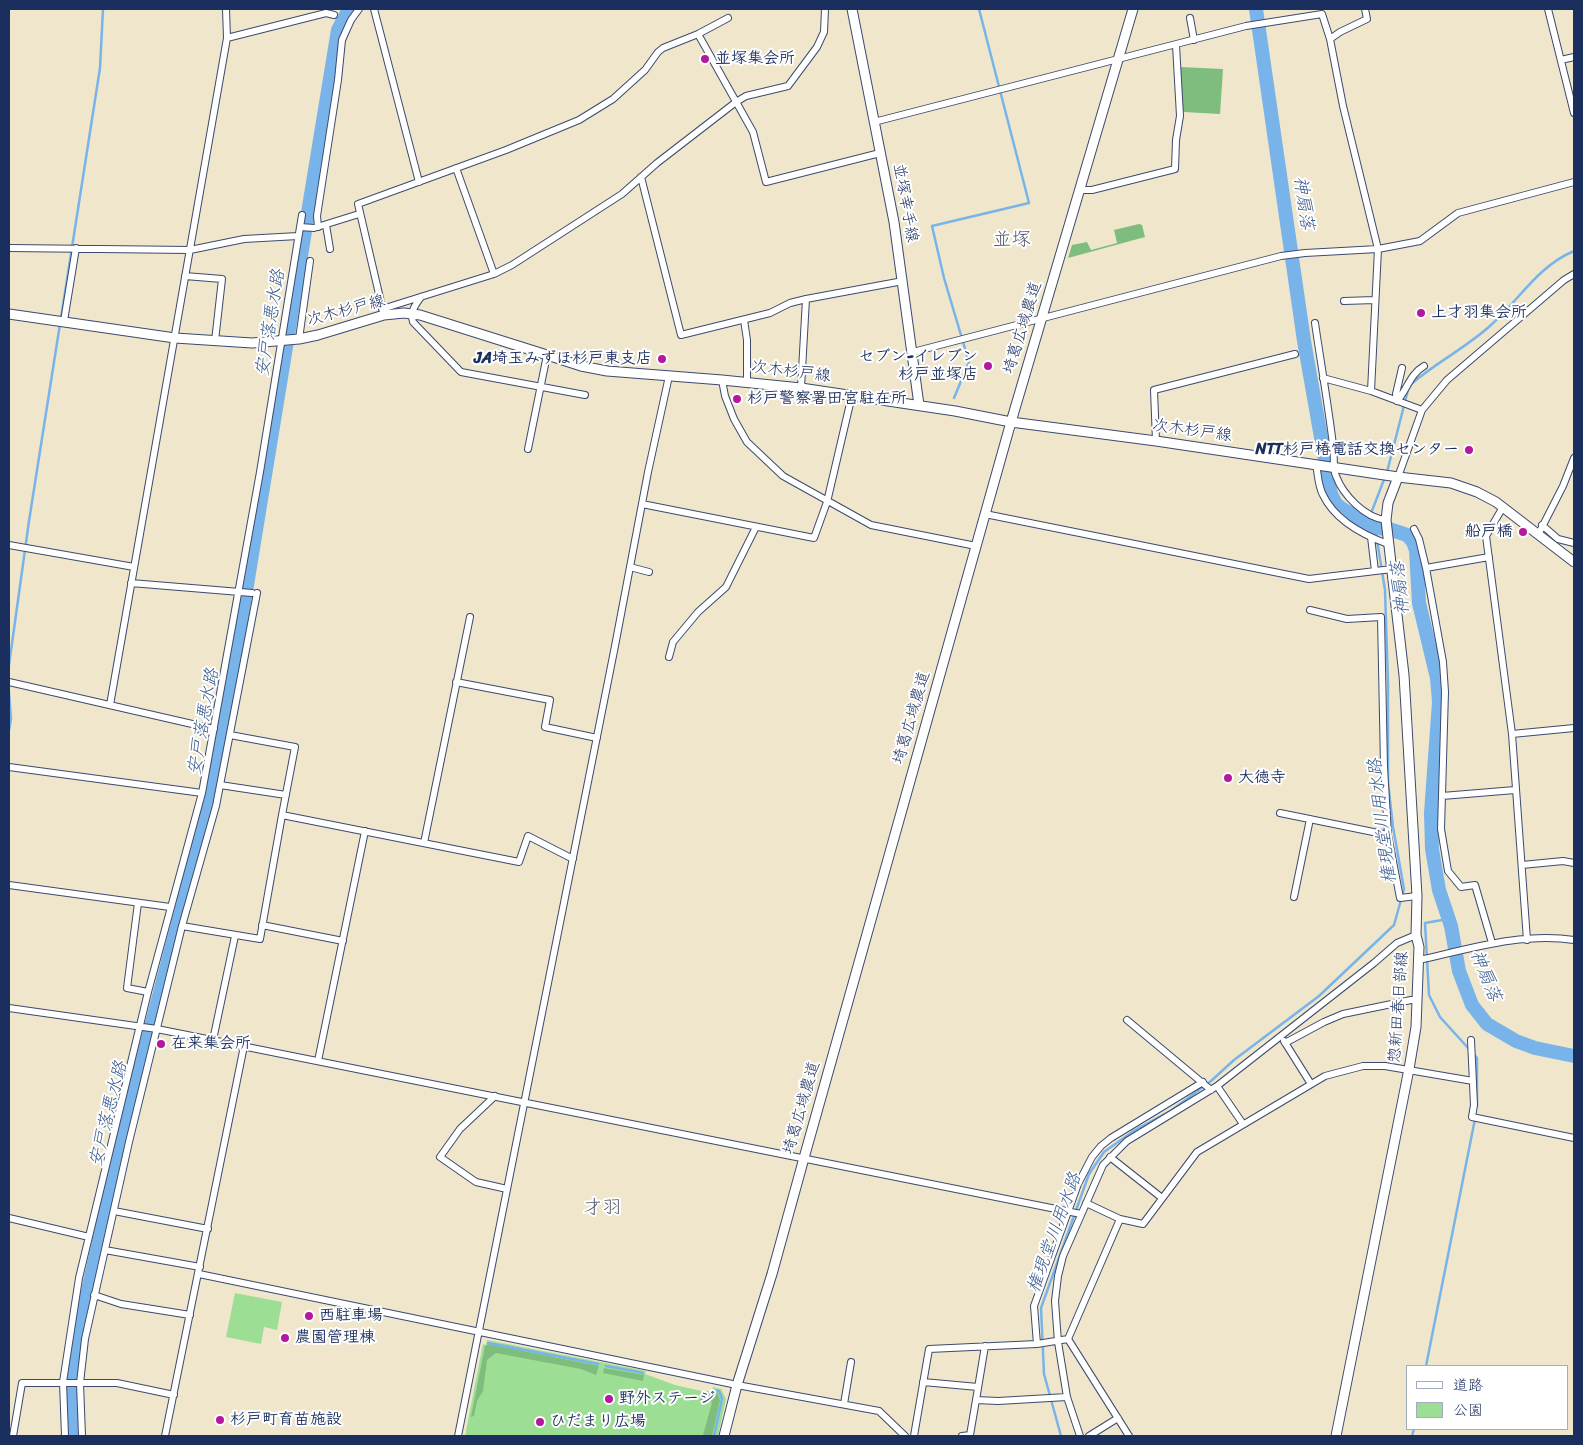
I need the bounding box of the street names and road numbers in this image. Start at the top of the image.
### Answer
street label: 並塚幸手線 [889,162,921,244]
street label: 埼葛広域農道 [1000,279,1046,377]
street label: 次木杉戸線 [305,291,387,331]
street label: 次木杉戸線 [750,358,832,386]
street label: 次木杉戸線 [1151,416,1233,446]
street label: 埼葛広域農道 [890,669,934,767]
street label: 惣新田春日部線 [1386,950,1412,1064]
street label: 埼葛広域農道 [780,1059,824,1157]

